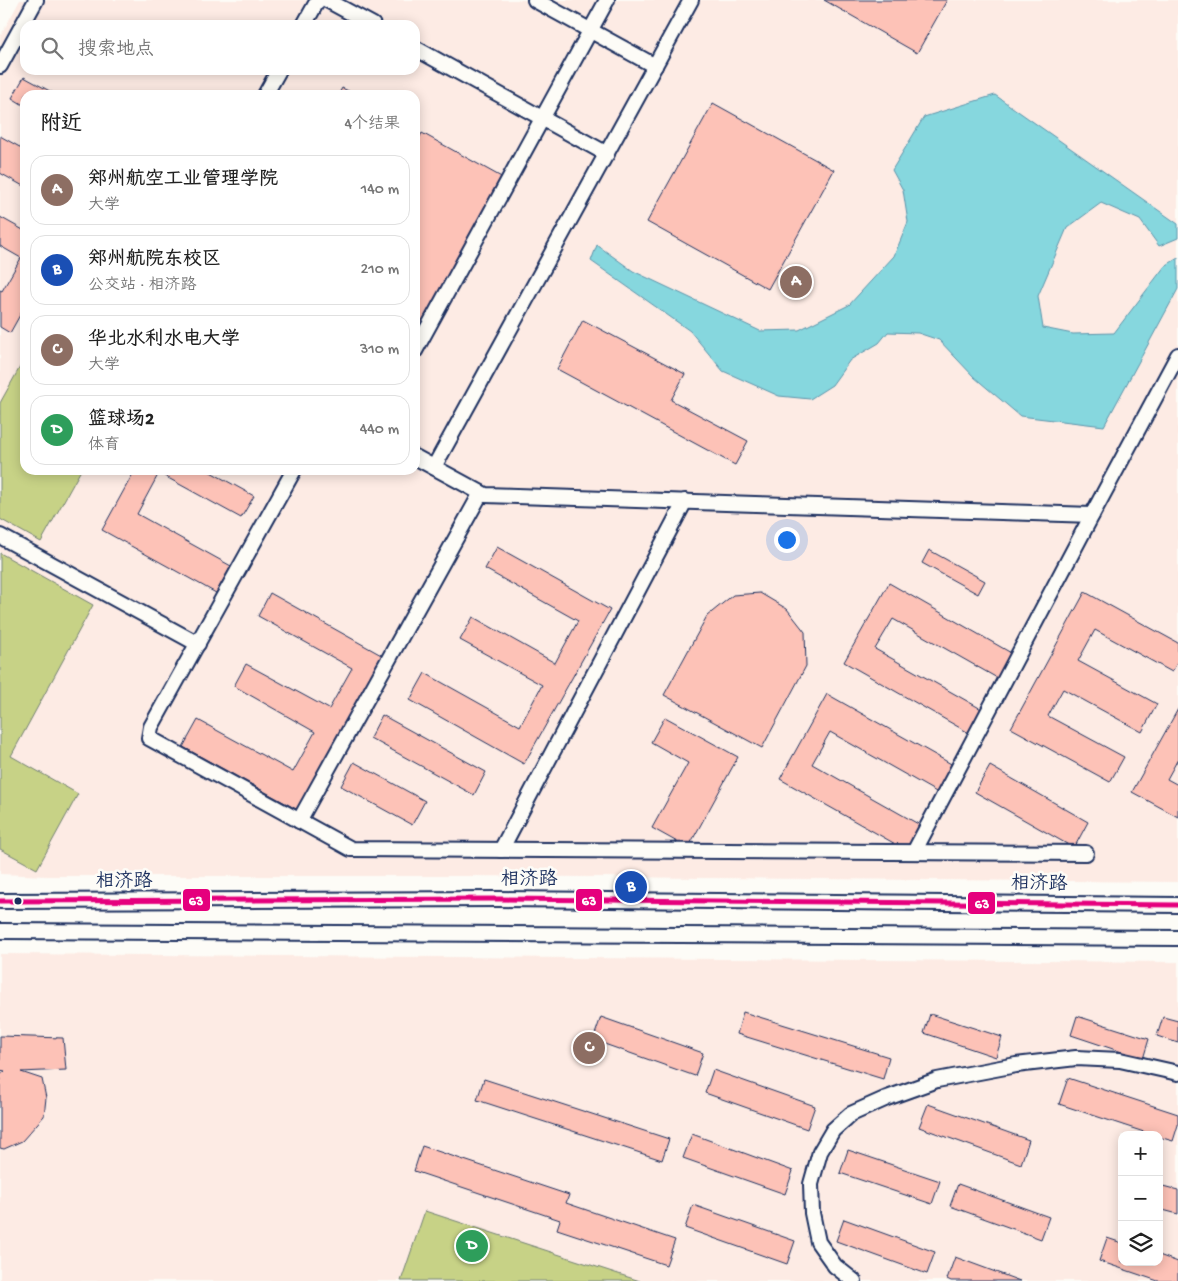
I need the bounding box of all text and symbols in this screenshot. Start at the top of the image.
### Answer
search box [20,20,420,75]
icon: search [38,34,66,62]
text: 搜索地点 [78,39,154,62]
text: 附近 [40,113,82,138]
text: 4个结果 [344,116,400,135]
text: 郑州航空工业管理学院 [88,169,278,192]
text: A [52,181,62,200]
text: 140 m [361,181,399,200]
text: 大学 [88,197,120,216]
text: 郑州航院东校区 [88,249,221,272]
text: B [53,261,61,280]
text: 210 m [360,261,399,280]
pin: A [780,263,812,301]
text: 公交站 · 相济路 [88,277,197,296]
text: 华北水利水电大学 [88,329,240,352]
text: C [53,341,61,360]
text: 310 m [360,341,399,360]
text: 大学 [88,357,120,376]
text: 篮球场2 [88,409,154,432]
text: D [52,421,62,440]
text: 440 m [360,421,399,440]
text: 体育 [88,437,120,456]
your location [774,527,800,553]
street label: 相济路 [500,868,558,892]
pin: B [615,868,647,906]
street label: 相济路 [95,870,153,894]
street label: 相济路 [1010,872,1068,897]
line badge: 63 [182,888,211,912]
line badge: 63 [575,888,603,912]
line badge: 63 [967,891,996,915]
text: 63 [189,894,203,911]
text: 63 [582,894,596,911]
unlabelled marker [13,896,23,906]
text: 63 [975,897,989,914]
pin: C [573,1029,605,1067]
map controls [1118,1131,1163,1266]
button: + [1118,1131,1163,1176]
button: − [1118,1176,1163,1221]
button: layers [1118,1221,1163,1266]
pin: D [456,1227,488,1265]

